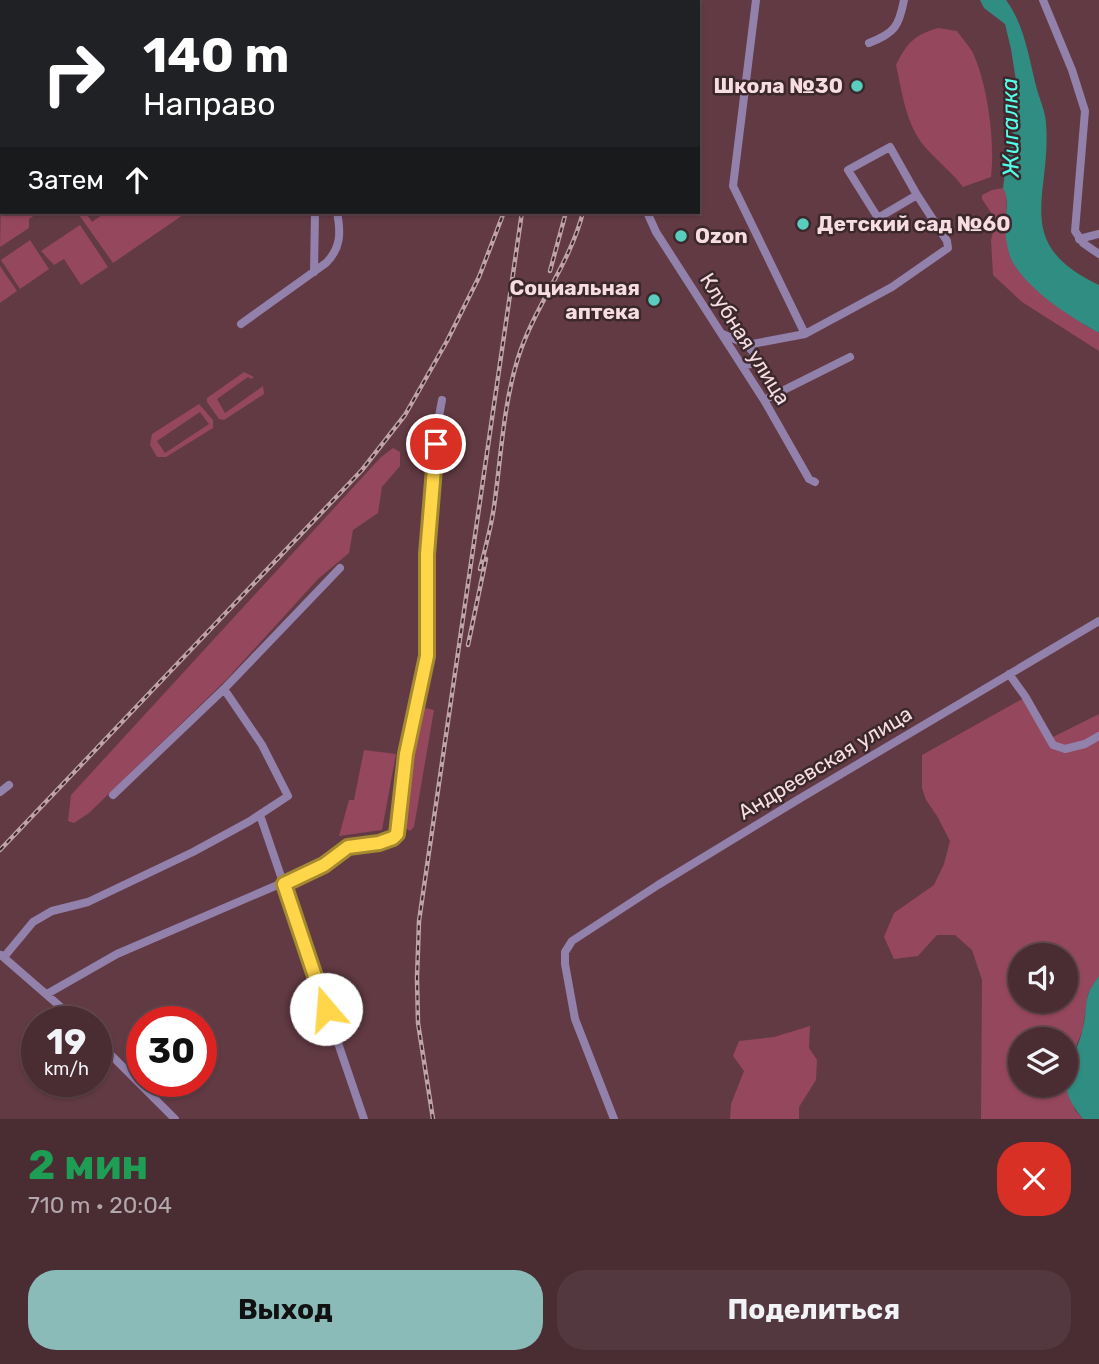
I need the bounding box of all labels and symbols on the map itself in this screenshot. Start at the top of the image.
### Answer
place label: Школа №30 [714,73,843,98]
marker: Школа №30 [849,78,865,94]
water label: Жигалка [995,78,1025,178]
place label: Детский сад №60 [817,211,1010,236]
marker: Детский сад №60 [795,216,811,232]
place label: Ozon [695,223,748,248]
marker: Ozon [673,228,689,244]
street label: Клубная улица [695,268,796,409]
place label: Социальная аптека [510,275,640,324]
marker: Социальная аптека [646,292,662,308]
pin [406,414,466,474]
street label: Андреевская улица [733,701,916,824]
position arrow [289,972,363,1046]
speed limit sign: 30 [126,1006,217,1097]

